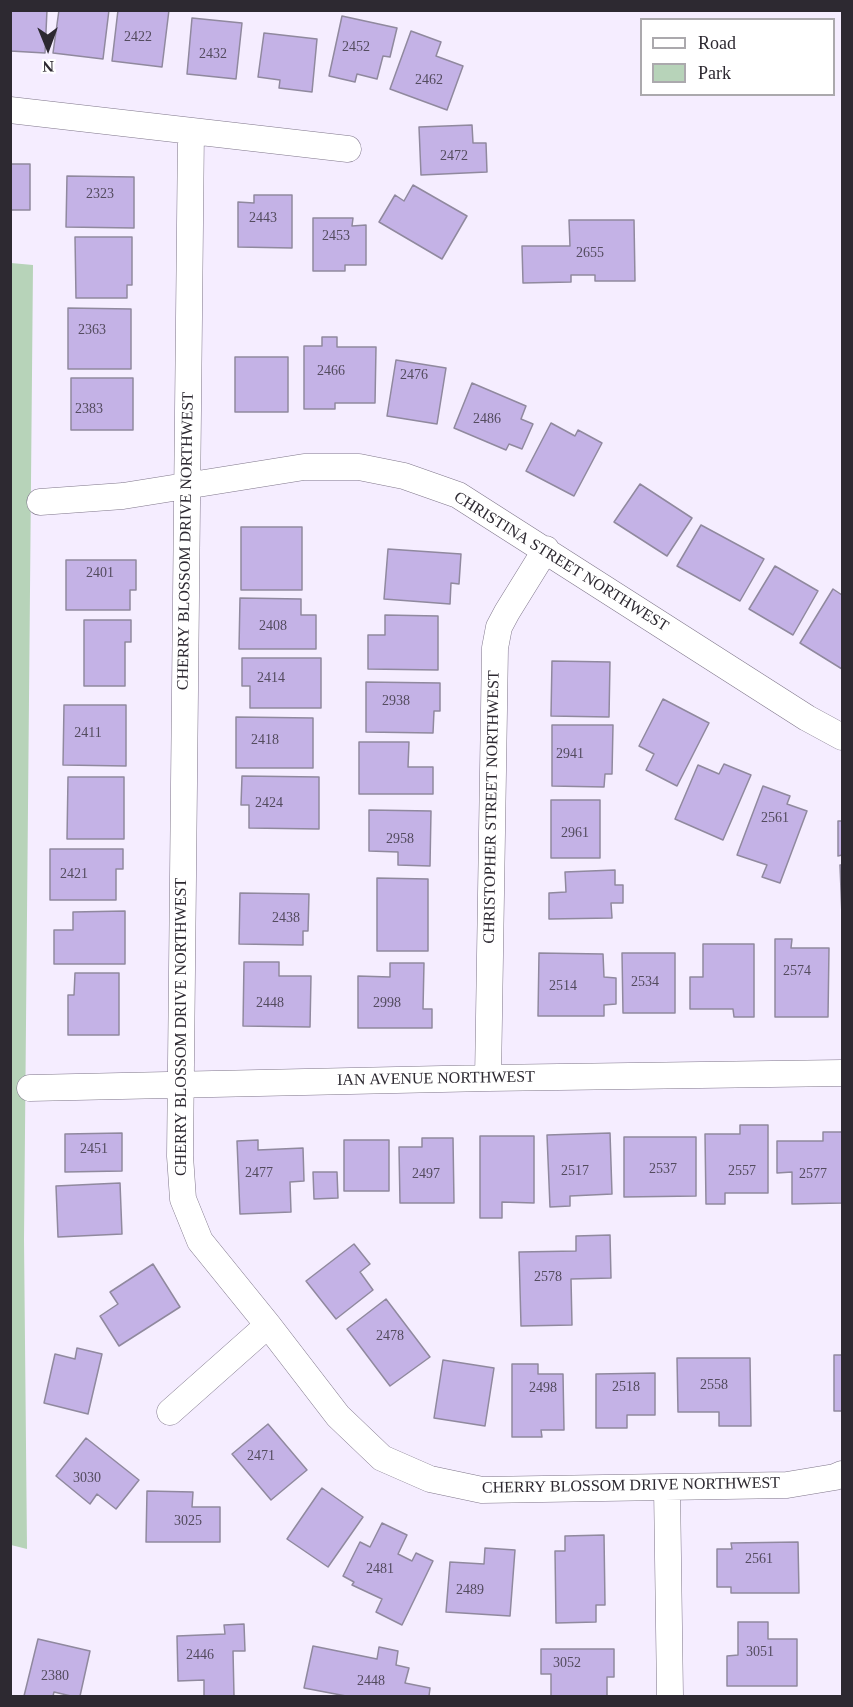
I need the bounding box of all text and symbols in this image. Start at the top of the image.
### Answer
north arrow [18,18,78,78]
legend [640,18,835,96]
house number: 2422 [124,29,152,45]
text: Road [698,33,736,53]
house number: 2452 [342,39,370,55]
house number: 2432 [199,46,227,62]
text: N [42,58,54,75]
text: Park [698,63,731,83]
house number: 2462 [415,72,443,88]
house number: 2472 [440,148,468,164]
house number: 2323 [86,186,114,202]
house number: 2443 [249,210,277,226]
house number: 2453 [322,228,350,244]
house number: 2655 [576,245,604,261]
house number: 2363 [78,322,106,338]
house number: 2466 [317,363,345,379]
house number: 2476 [400,367,428,383]
street label: CHERRY BLOSSOM DRIVE NORTHWEST [174,392,198,690]
house number: 2383 [75,401,103,417]
house number: 2486 [473,411,501,427]
street label: CHRISTINA STREET NORTHWEST [450,488,672,636]
house number: 2401 [86,565,114,581]
house number: 2408 [259,618,287,634]
house number: 2414 [257,670,285,686]
street label: CHRISTOPHER STREET NORTHWEST [480,670,504,944]
house number: 2938 [382,693,410,709]
house number: 2411 [74,725,102,741]
house number: 2418 [251,732,279,748]
house number: 2941 [556,746,584,762]
house number: 2424 [255,795,283,811]
house number: 2561 [761,810,789,826]
house number: 2961 [561,825,589,841]
house number: 2958 [386,831,414,847]
house number: 2421 [60,866,88,882]
street label: CHERRY BLOSSOM DRIVE NORTHWEST [172,878,192,1176]
house number: 2438 [272,910,300,926]
house number: 2574 [783,963,811,979]
house number: 2534 [631,974,659,990]
house number: 2514 [549,978,577,994]
house number: 2448 [256,995,284,1011]
house number: 2998 [373,995,401,1011]
street label: IAN AVENUE NORTHWEST [337,1068,535,1090]
house number: 2451 [80,1141,108,1157]
house number: 2537 [649,1161,677,1177]
house number: 2517 [561,1163,589,1179]
house number: 2557 [728,1163,756,1179]
house number: 2477 [245,1165,273,1181]
house number: 2497 [412,1166,440,1182]
house number: 2577 [799,1166,827,1182]
house number: 2578 [534,1269,562,1285]
house number: 2478 [376,1328,404,1344]
house number: 2558 [700,1377,728,1393]
house number: 2518 [612,1379,640,1395]
house number: 2498 [529,1380,557,1396]
house number: 2471 [247,1448,275,1464]
house number: 3030 [73,1470,101,1486]
street label: CHERRY BLOSSOM DRIVE NORTHWEST [482,1474,780,1498]
house number: 3025 [174,1513,202,1529]
house number: 2561 [745,1551,773,1567]
house number: 2481 [366,1561,394,1577]
house number: 2489 [456,1582,484,1598]
house number: 3051 [746,1644,774,1660]
house number: 2446 [186,1647,214,1663]
house number: 3052 [553,1655,581,1671]
house number: 2380 [41,1668,69,1684]
house number: 2448 [357,1673,385,1689]

